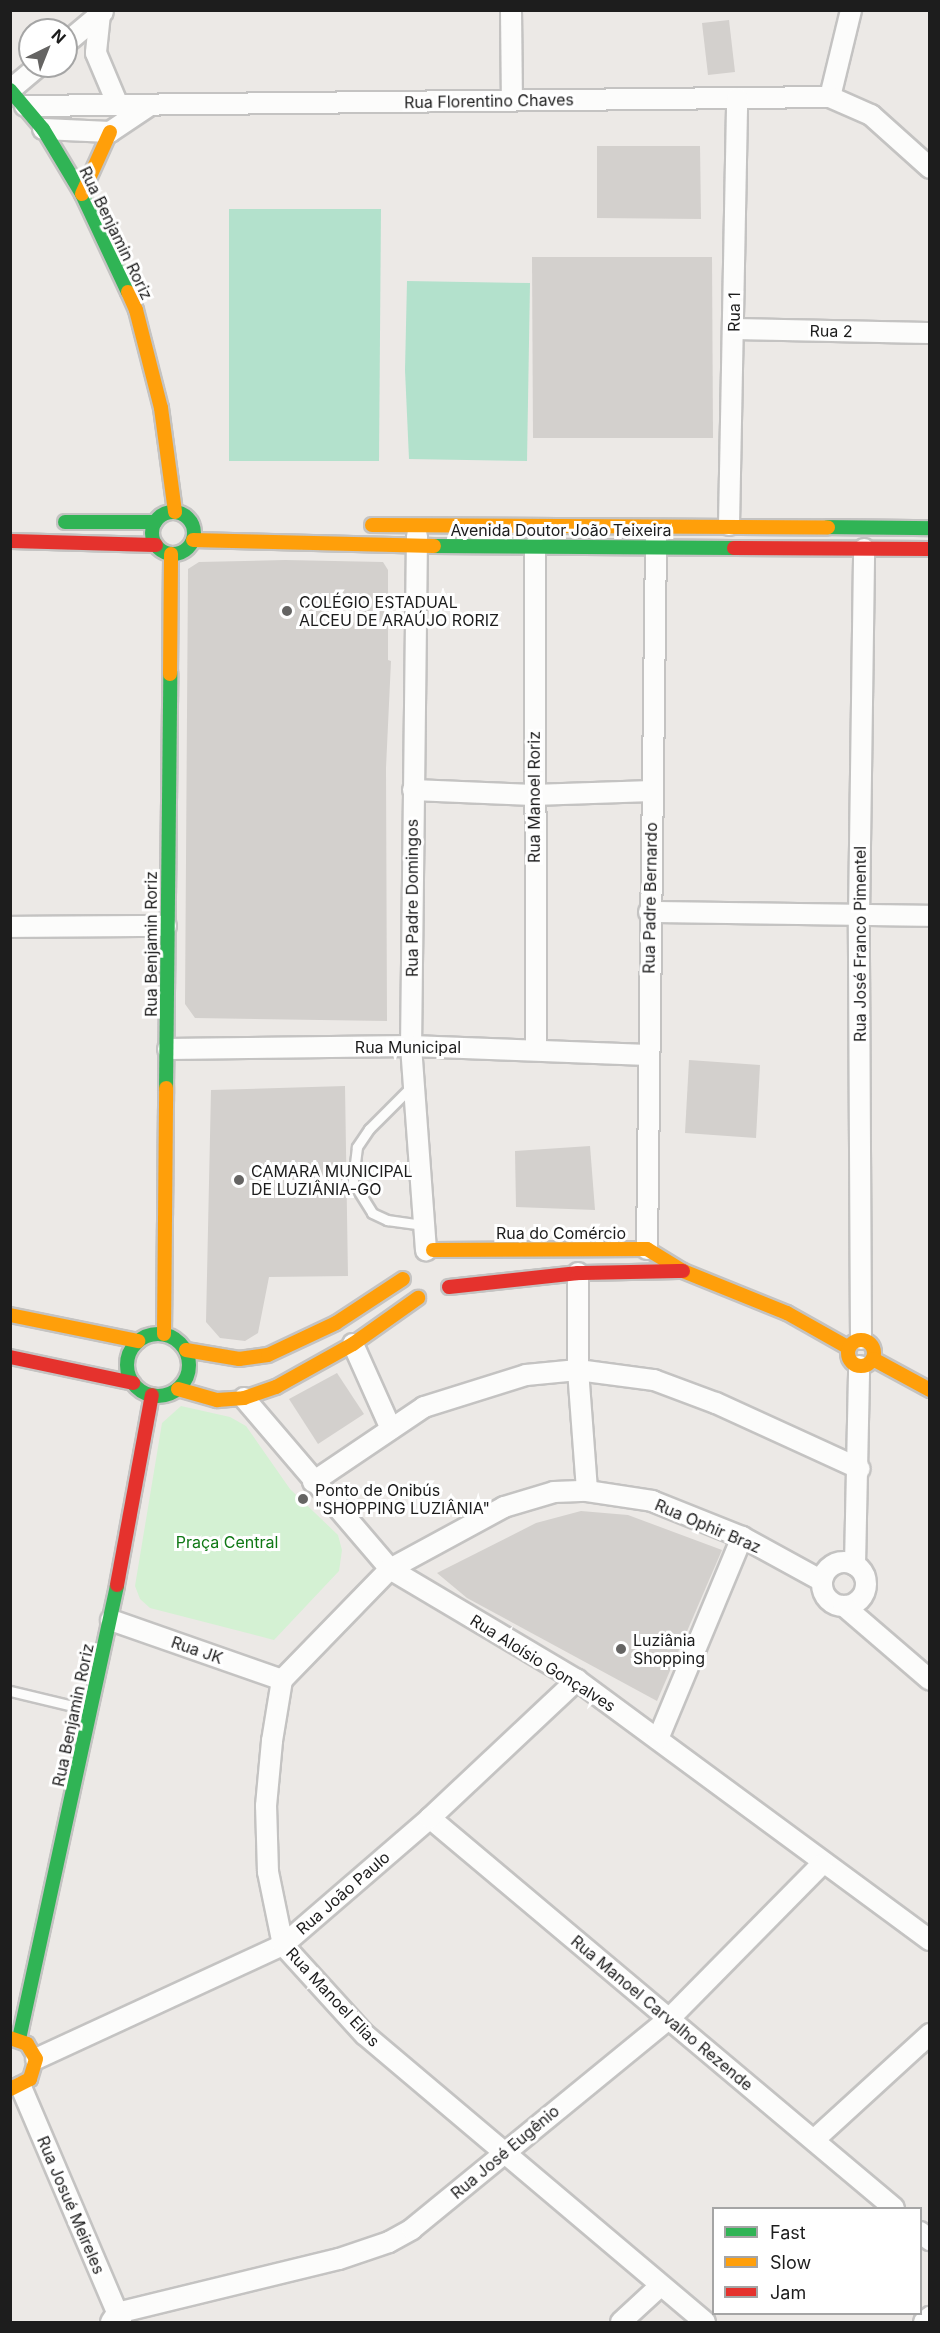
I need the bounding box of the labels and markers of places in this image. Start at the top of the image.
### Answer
place label: COLÉGIO ESTADUAL ALCEU DE ARAÚJO RORIZ [299,592,499,630]
marker: COLÉGIO ESTADUAL ALCEU DE ARAÚJO RORIZ [280,604,294,618]
place label: CAMARA MUNICIPAL DE LUZIÂNIA-GO [251,1161,413,1199]
marker: CAMARA MUNICIPAL DE LUZIÂNIA-GO [232,1173,246,1187]
place label: Ponto de Onibús "SHOPPING LUZIÂNIA" [315,1480,490,1518]
marker: Ponto de Onibús "SHOPPING LUZIÂNIA" [296,1492,310,1506]
place label: Luziânia Shopping [633,1630,705,1668]
marker: Luziânia Shopping [614,1642,628,1656]

